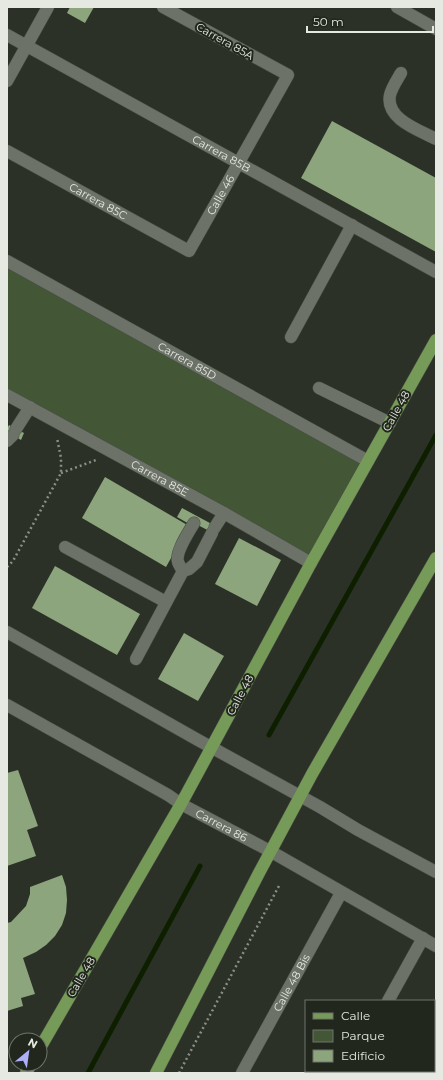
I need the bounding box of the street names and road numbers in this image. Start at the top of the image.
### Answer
street label: Carrera 85A [194,19,256,63]
street label: Carrera 85B [190,132,253,175]
street label: Calle 46 [204,172,237,217]
street label: Carrera 85C [67,180,130,223]
street label: Carrera 85D [155,339,219,383]
street label: Calle 48 [379,388,413,434]
street label: Carrera 85E [129,457,191,499]
street label: Calle 48 [223,672,257,718]
street label: Carrera 86 [193,806,250,845]
street label: Calle 48 Bis [270,951,313,1014]
street label: Calle 48 [64,954,98,1000]

